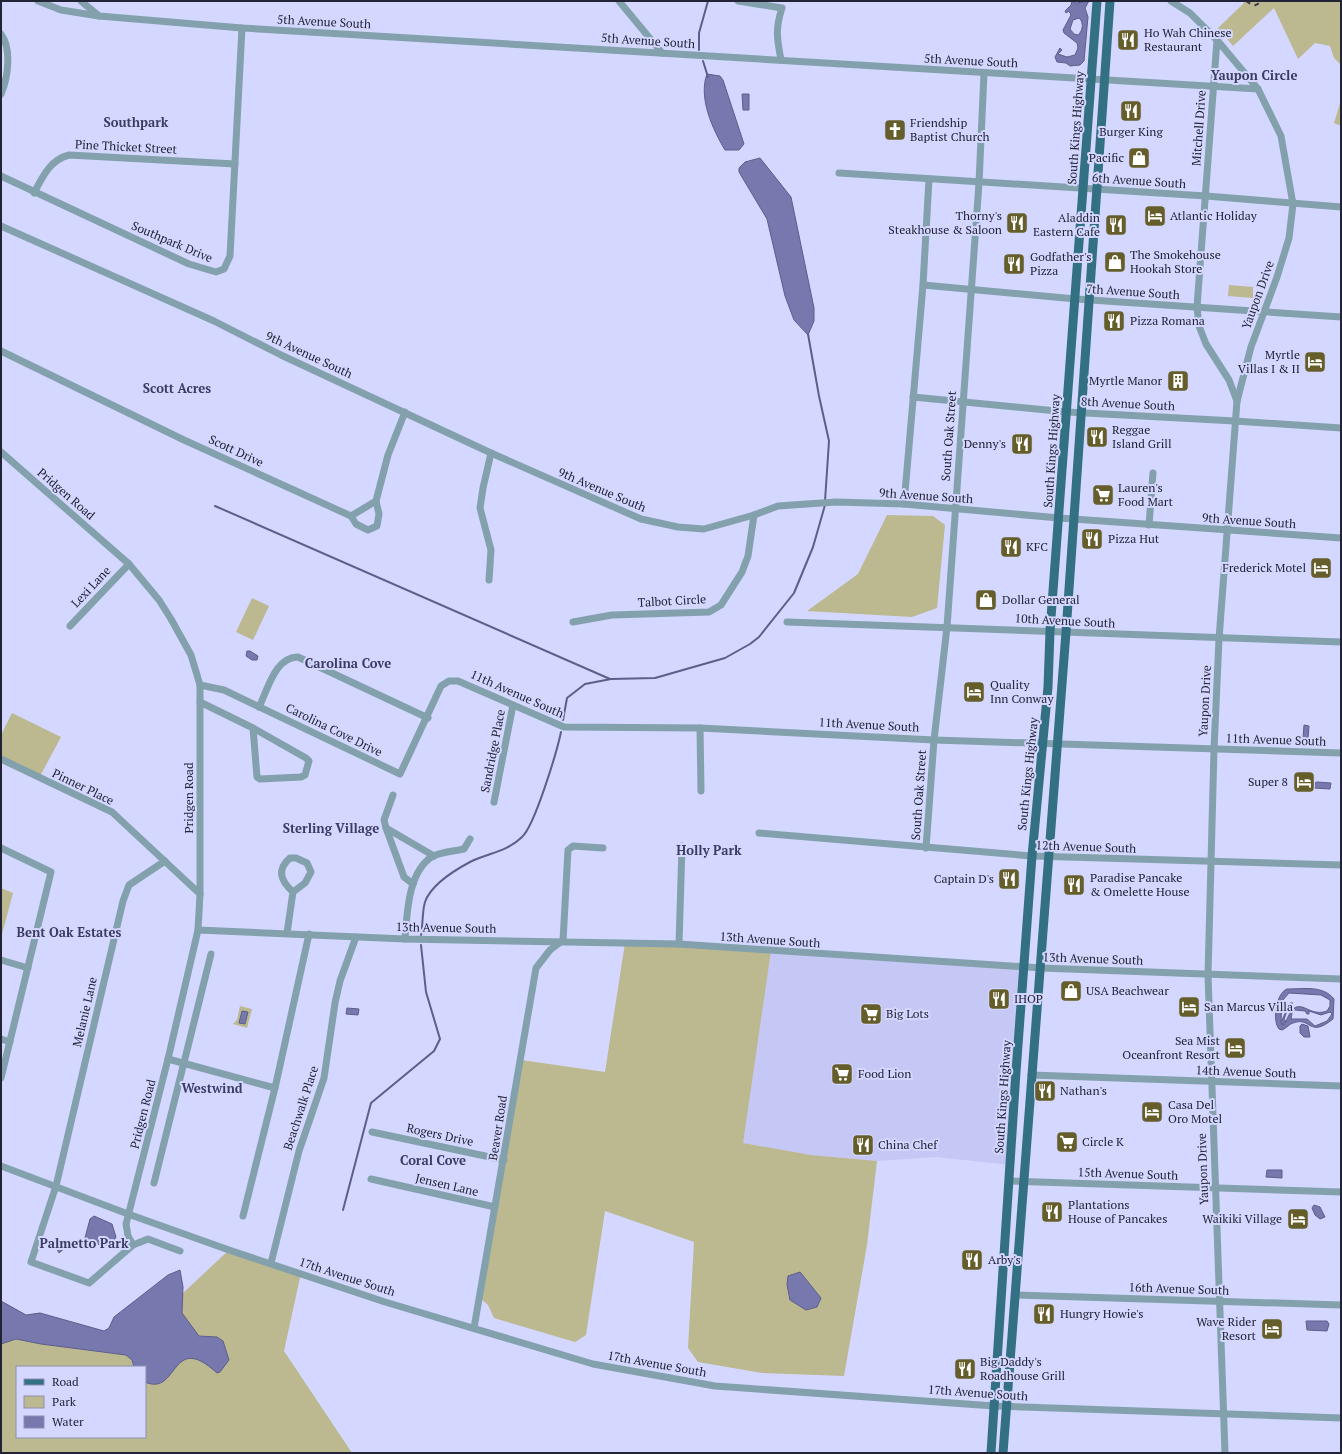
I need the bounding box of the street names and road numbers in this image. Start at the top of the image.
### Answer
street label: 5th Avenue South [277,12,371,31]
street label: 5th Avenue South [601,30,696,51]
street label: 5th Avenue South [924,51,1018,70]
street label: South Kings Highway [1064,70,1087,185]
street label: Mitchell Drive [1188,90,1209,166]
street label: Pine Thicket Street [75,136,178,157]
street label: 6th Avenue South [1092,170,1187,191]
street label: Southpark Drive [129,218,215,265]
street label: Yaupon Drive [1238,259,1277,331]
street label: 7th Avenue South [1086,281,1180,302]
street label: 9th Avenue South [263,328,355,381]
street label: South Oak Street [938,390,959,482]
street label: South Kings Highway [1040,393,1063,508]
street label: 8th Avenue South [1081,394,1175,413]
street label: Scott Drive [206,431,266,470]
street label: 9th Avenue South [556,464,649,515]
street label: Pridgen Road [35,465,98,523]
street label: 9th Avenue South [879,485,974,506]
street label: 9th Avenue South [1202,510,1297,531]
street label: Lexi Lane [68,563,114,610]
street label: Talbot Circle [637,591,706,610]
street label: 10th Avenue South [1014,610,1116,631]
street label: Yaupon Drive [1195,665,1214,737]
street label: 11th Avenue South [468,666,566,721]
street label: Carolina Cove Drive [283,700,385,759]
street label: Sandridge Place [477,708,508,794]
street label: 11th Avenue South [818,714,920,735]
street label: South Kings Highway [1014,716,1041,831]
street label: 11th Avenue South [1225,730,1327,749]
street label: South Oak Street [908,749,929,841]
street label: Pridgen Road [181,762,196,834]
street label: Pinner Place [50,765,117,808]
street label: 12th Avenue South [1035,837,1137,856]
street label: 13th Avenue South [396,919,496,936]
street label: 13th Avenue South [719,929,821,950]
street label: 13th Avenue South [1042,949,1144,968]
street label: Melanie Lane [69,975,100,1048]
street label: South Kings Highway [991,1039,1014,1154]
street label: 14th Avenue South [1195,1062,1297,1081]
street label: Beachwalk Place [280,1064,321,1152]
street label: Pridgen Road [127,1077,158,1150]
street label: Beaver Road [485,1094,510,1162]
street label: Rogers Drive [405,1120,475,1149]
street label: Yaupon Drive [1194,1133,1211,1205]
street label: 15th Avenue South [1077,1164,1179,1183]
street label: Jensen Lane [414,1170,480,1199]
street label: 17th Avenue South [297,1254,397,1299]
street label: 16th Avenue South [1128,1279,1230,1298]
street label: 17th Avenue South [606,1347,708,1380]
street label: 17th Avenue South [928,1382,1028,1403]

